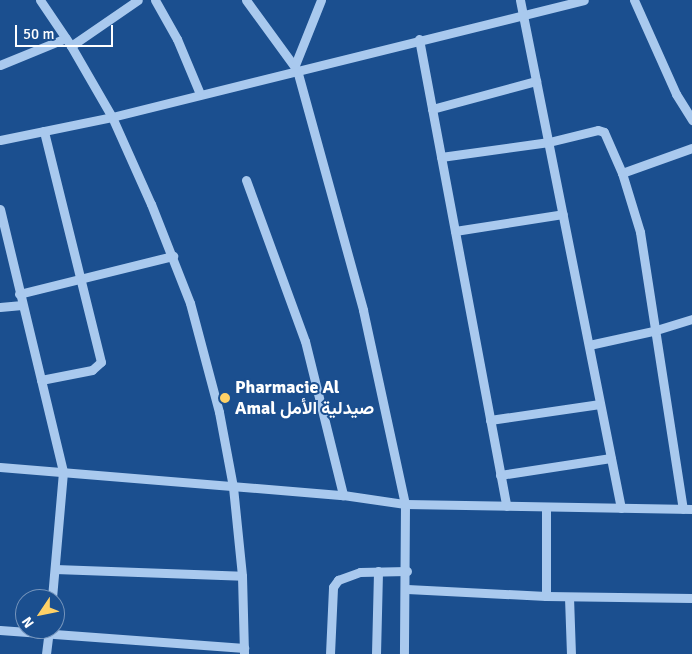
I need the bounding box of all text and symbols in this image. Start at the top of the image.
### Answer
scale bar [18,15,115,47]
text: 50 m [23,25,54,43]
place label: Pharmacie Al Amal صيدلية الأمل [235,377,374,419]
marker: Pharmacie Al Amal صيدلية الأمل [219,392,231,404]
north arrow [15,589,65,639]
text: N [18,613,38,631]

